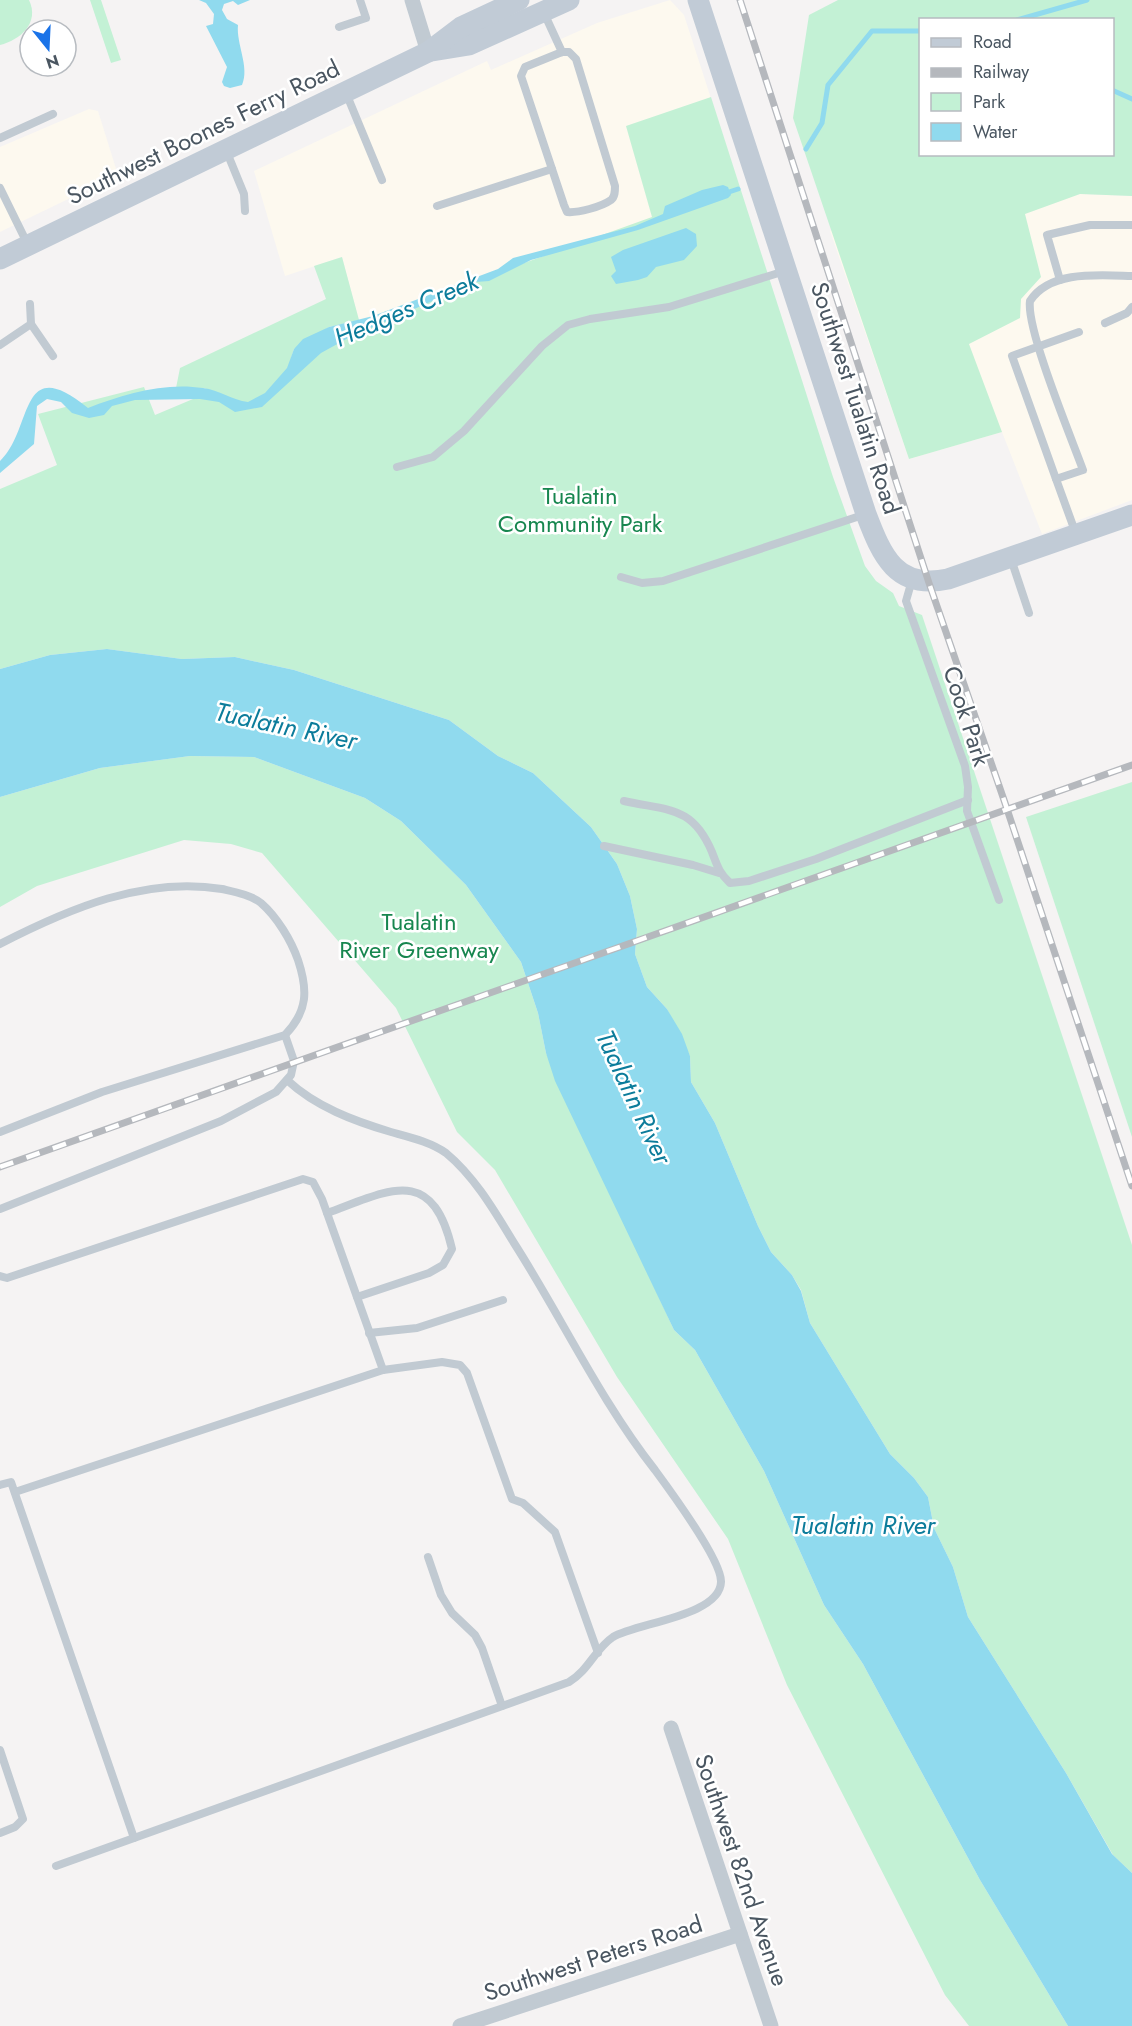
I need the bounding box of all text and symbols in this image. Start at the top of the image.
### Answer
north arrow [18,18,78,78]
legend [919,18,1114,156]
text: Road [973,29,1012,55]
text: N [43,49,62,75]
street label: Southwest Boones Ferry Road [61,51,345,213]
text: Railway [973,59,1029,85]
text: Park [973,89,1005,115]
text: Water [973,119,1018,145]
water label: Hedges Creek [328,261,486,356]
street label: Southwest Tualatin Road [802,277,910,519]
park label: Tualatin Community Park [498,478,663,541]
street label: Cook Park [934,662,1000,771]
water label: Tualatin River [212,692,362,760]
park label: Tualatin River Greenway [339,904,499,967]
water label: Tualatin River [586,1024,682,1172]
water label: Tualatin River [791,1506,936,1544]
street label: Southwest 82nd Avenue [686,1749,798,1991]
street label: Southwest Peters Road [479,1906,707,2010]

